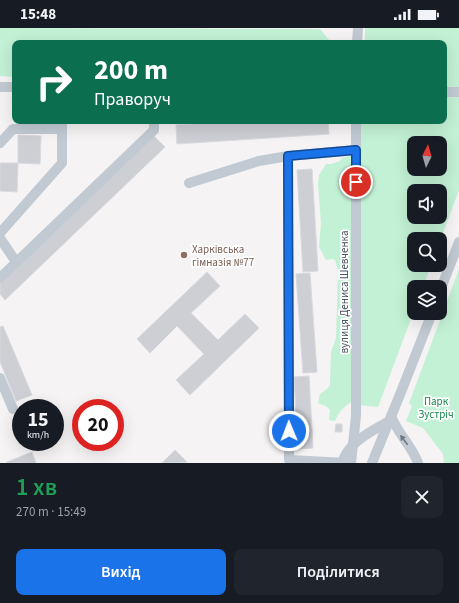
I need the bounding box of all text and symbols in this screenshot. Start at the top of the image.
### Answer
text: 15:48 [20,4,56,25]
text: 200 m [94,50,168,90]
icon: right [28,56,80,108]
text: Праворуч [94,87,171,112]
north arrow [407,136,447,176]
map controls [407,136,447,320]
pin [339,165,373,199]
icon: arrive [345,171,367,193]
button: sound [407,184,447,224]
street label: вулиця Дениса Шевченка [337,231,352,354]
button: search [407,232,447,272]
place label: Харківська гімназія №77 [192,242,254,270]
marker: Харківська гімназія №77 [179,250,189,260]
button: layers [407,280,447,320]
park label: Парк Зустріч [418,394,454,422]
speed limit sign: 20 [72,399,124,451]
text: 15 [27,406,49,434]
position arrow [268,410,310,452]
text: km/h [27,428,49,442]
one-way arrow [400,435,408,445]
text: 1 хв [16,470,57,505]
button: close [401,476,443,518]
text: 270 m · 15:49 [16,503,86,521]
button: Вихід [16,549,226,595]
button: Поділитися [234,549,443,595]

